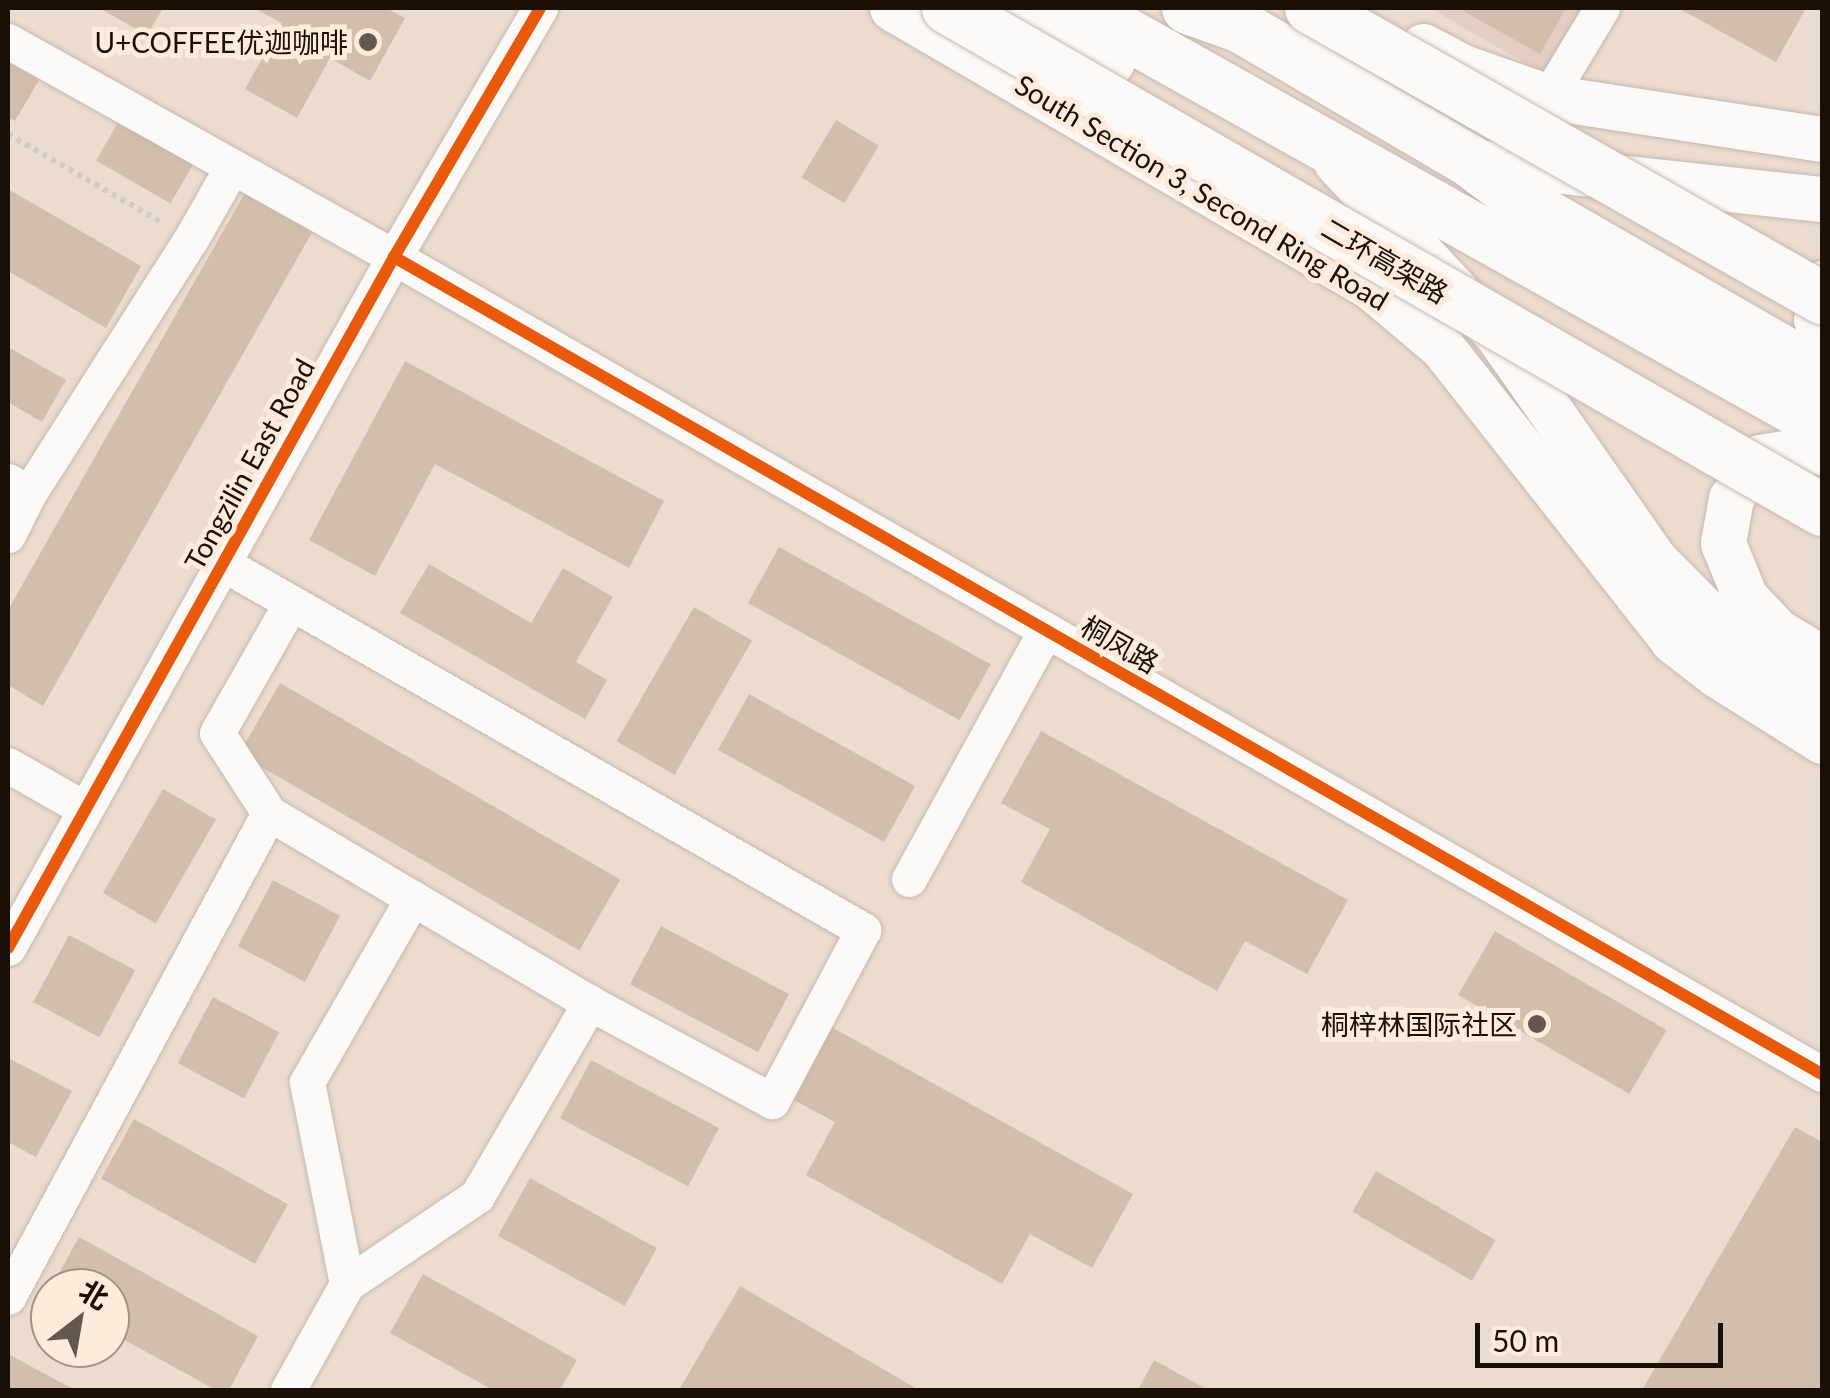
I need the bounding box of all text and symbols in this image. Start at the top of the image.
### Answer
place label: U+COFFEE优迦咖啡 [94,25,348,59]
marker: U+COFFEE优迦咖啡 [357,31,379,53]
street label: South Section 3, Second Ring Road [1009,67,1395,317]
street label: 二环高架路 [1316,210,1454,310]
street label: Tongzilin East Road [177,353,321,575]
street label: 桐凤路 [1075,608,1165,680]
place label: 桐梓林国际社区 [1321,1007,1517,1041]
marker: 桐梓林国际社区 [1526,1013,1548,1035]
north arrow [30,1268,130,1368]
text: 北 [74,1272,115,1316]
scale bar [1480,1303,1728,1365]
text: 50 m [1492,1322,1559,1358]

